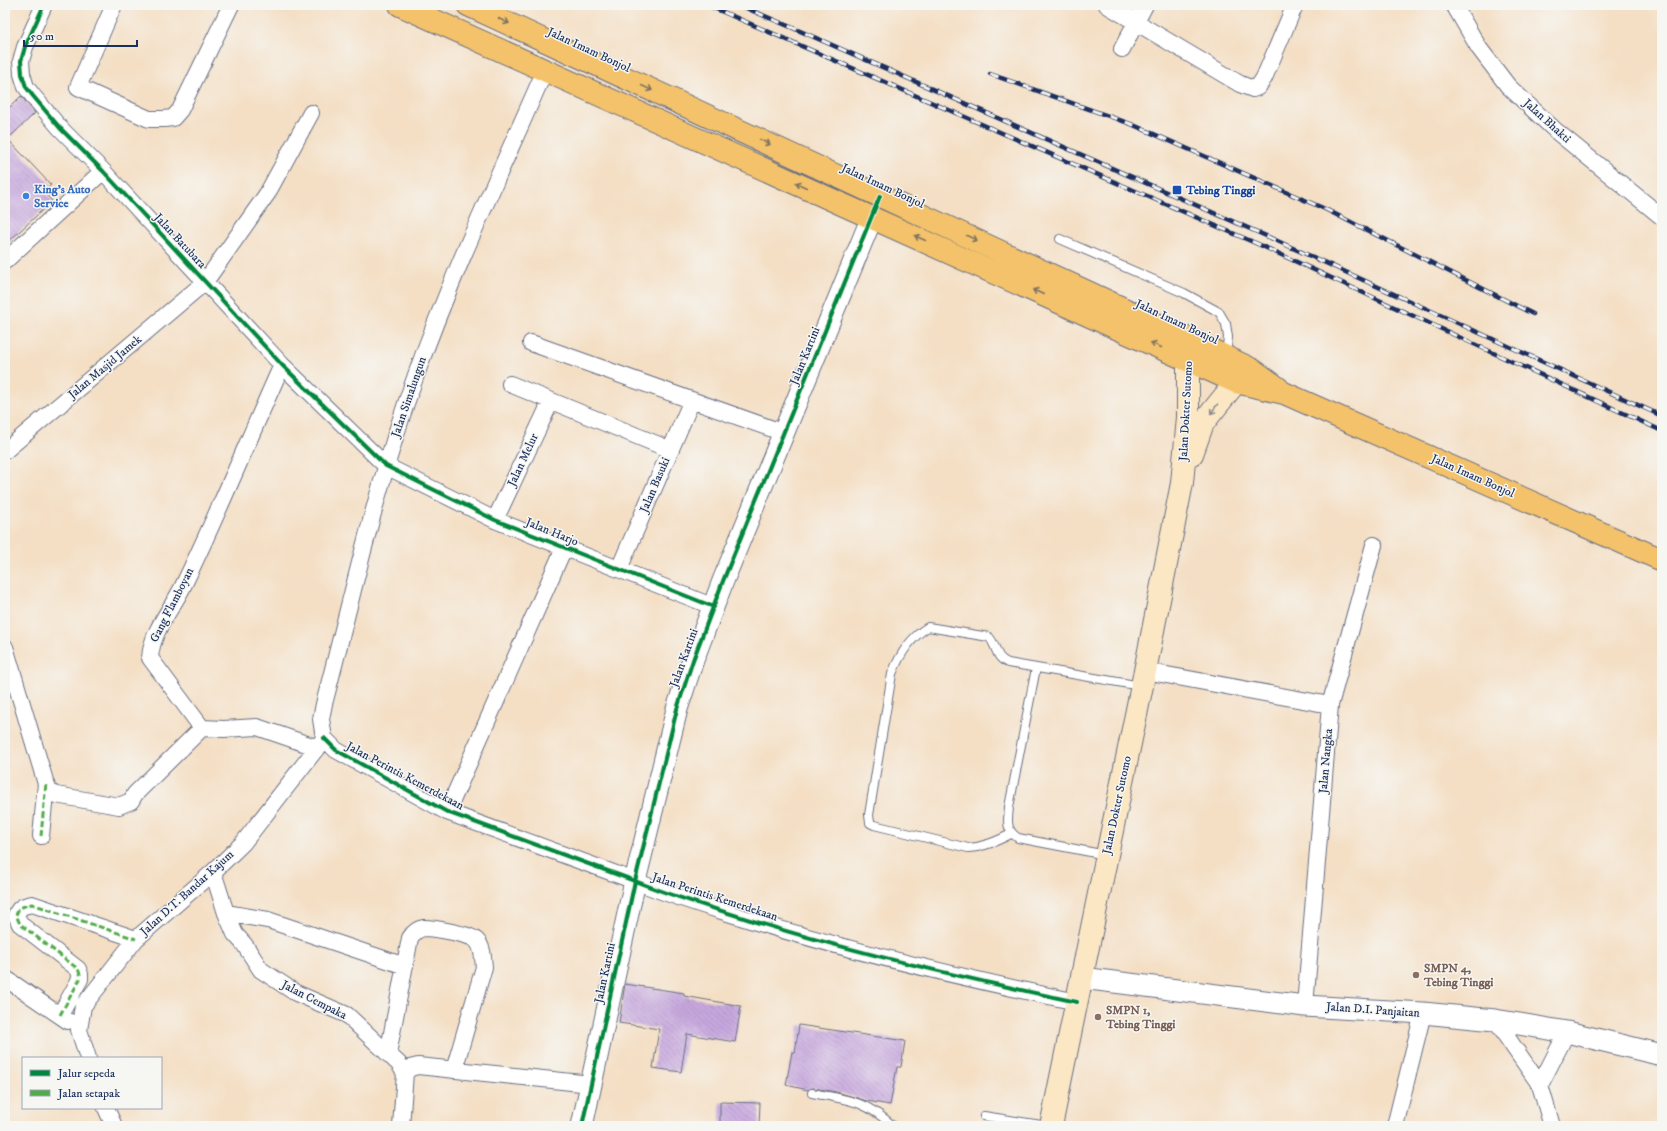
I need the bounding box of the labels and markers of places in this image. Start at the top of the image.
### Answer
place label: King's Auto Service [34,182,91,211]
place label: Tebing Tinggi [1185,183,1255,198]
marker: Tebing Tinggi [1171,184,1183,196]
marker: King's Auto Service [21,191,31,201]
place label: SMPN 4, Tebing Tinggi [1423,961,1493,990]
marker: SMPN 4, Tebing Tinggi [1411,970,1421,980]
place label: SMPN 1, Tebing Tinggi [1105,1003,1175,1032]
marker: SMPN 1, Tebing Tinggi [1093,1012,1103,1022]

